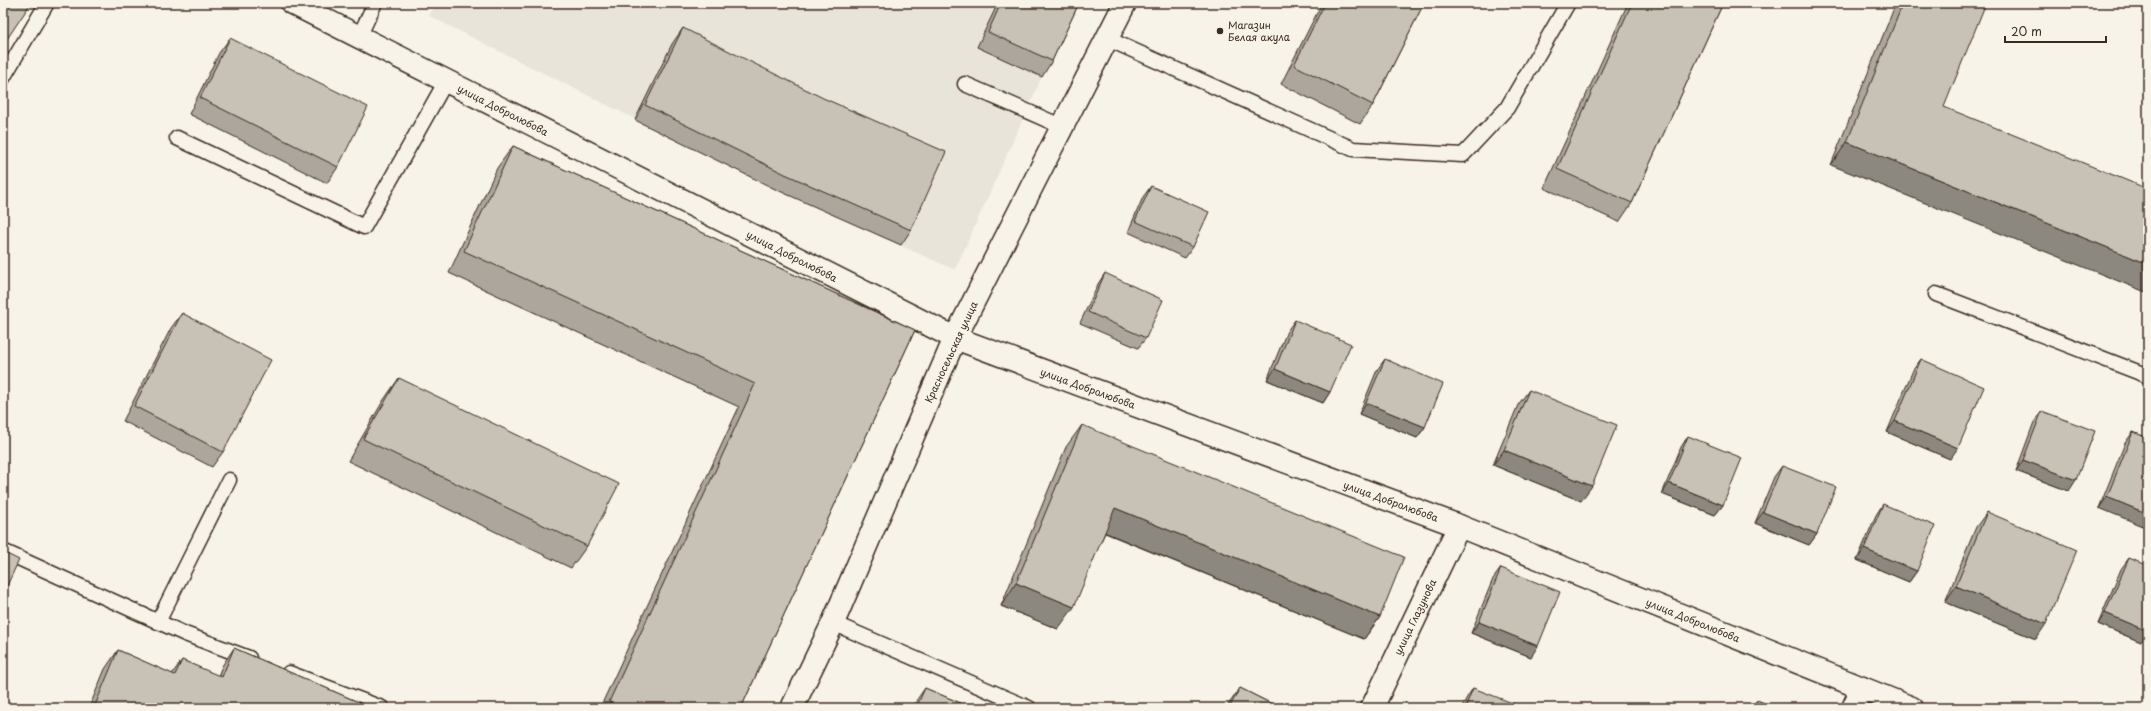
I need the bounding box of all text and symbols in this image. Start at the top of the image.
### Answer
place label: Магазин Белая акула [1228,17,1291,44]
scale bar [2005,18,2106,44]
text: 20 m [2011,22,2042,40]
marker: Магазин Белая акула [1215,26,1225,36]
street label: улица Добролюбова [455,80,552,139]
street label: улица Добролюбова [744,226,841,285]
street label: Красносельская улица [920,298,981,405]
street label: улица Добролюбова [1039,363,1139,412]
street label: улица Добролюбова [1342,476,1442,525]
street label: улица Глазунова [1390,576,1441,658]
street label: улица Добролюбова [1644,594,1743,646]

